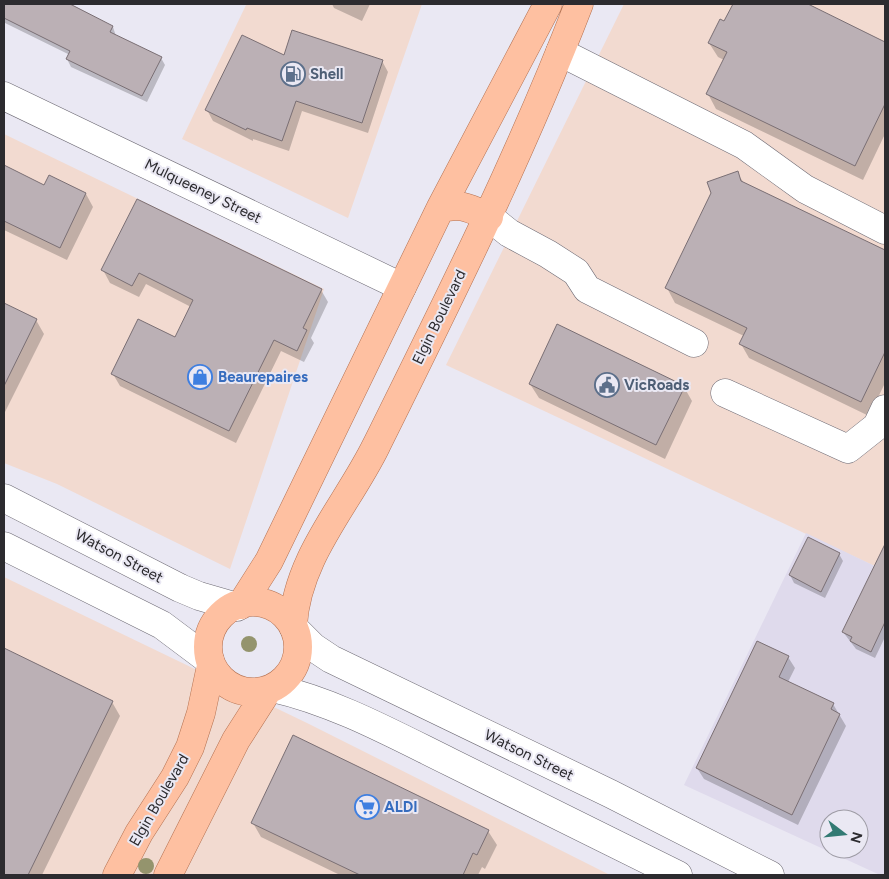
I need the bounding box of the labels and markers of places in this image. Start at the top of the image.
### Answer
fuel station icon: Shell [280,61,306,87]
place label: Shell [310,65,343,83]
shop icon: Beaurepaires [187,364,213,390]
place label: Beaurepaires [218,368,308,386]
public building icon: VicRoads [594,372,620,398]
place label: VicRoads [624,376,689,394]
supermarket icon: ALDI [354,794,380,820]
place label: ALDI [384,798,418,816]

